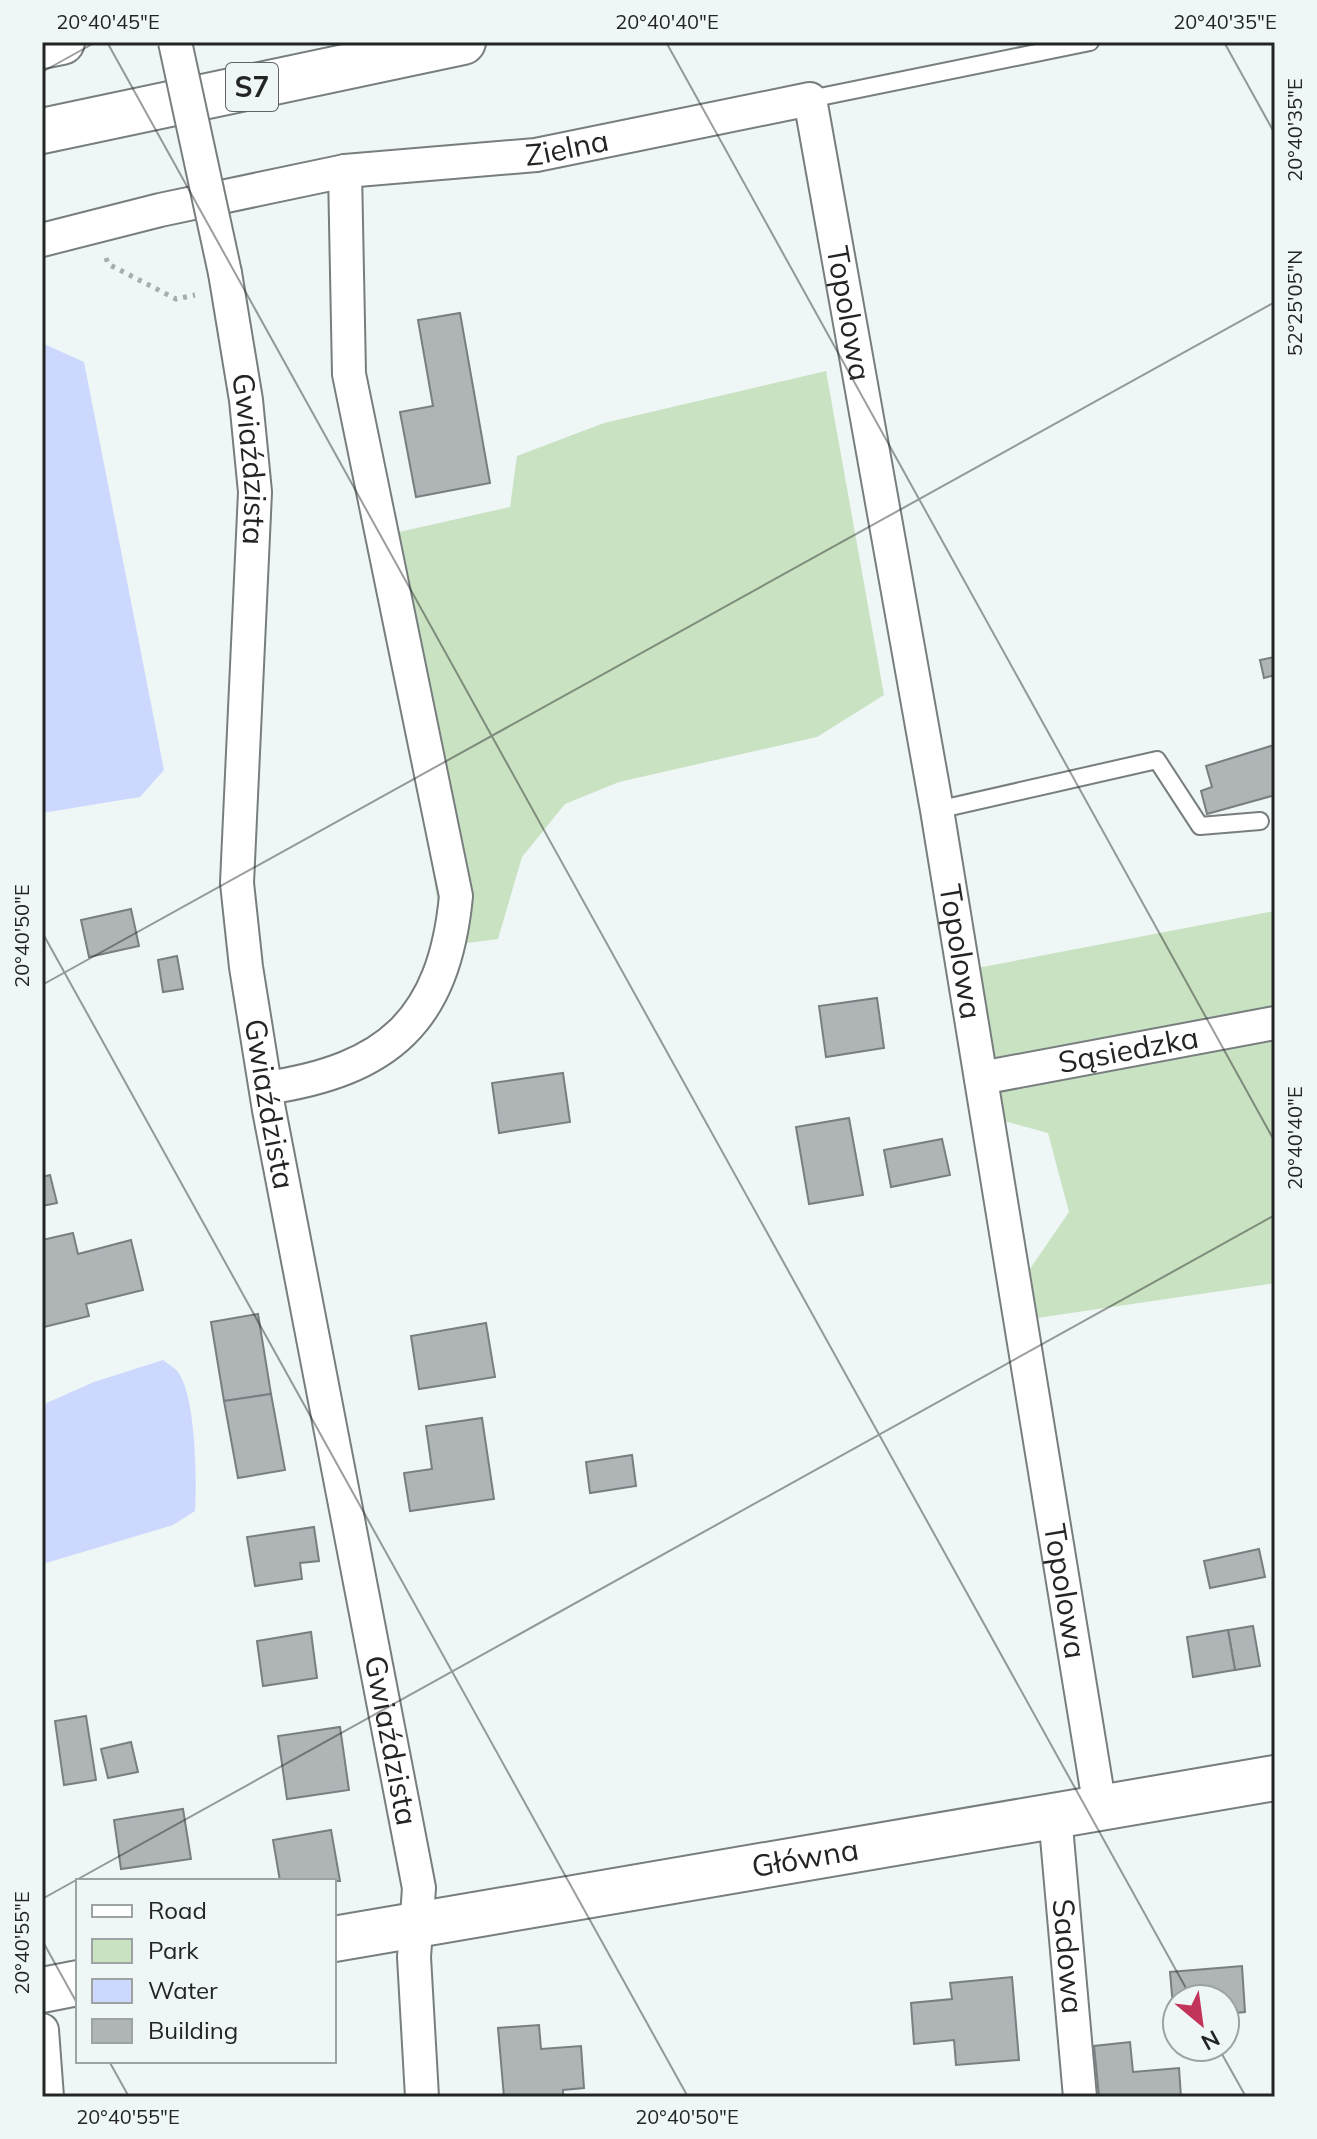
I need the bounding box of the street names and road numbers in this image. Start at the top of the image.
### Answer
road number: S7 [226,63,278,111]
street label: Zielna [524,121,612,174]
street label: Topolowa [819,243,880,384]
street label: Gwiaździsta [224,370,275,546]
street label: Topolowa [931,881,991,1022]
street label: Gwiaździsta [237,1016,304,1192]
street label: Sąsiedzka [1055,1018,1202,1081]
street label: Topolowa [1036,1521,1095,1661]
street label: Gwiaździsta [357,1652,427,1829]
street label: Główna [749,1830,861,1885]
street label: Sadowa [1045,1897,1093,2016]

